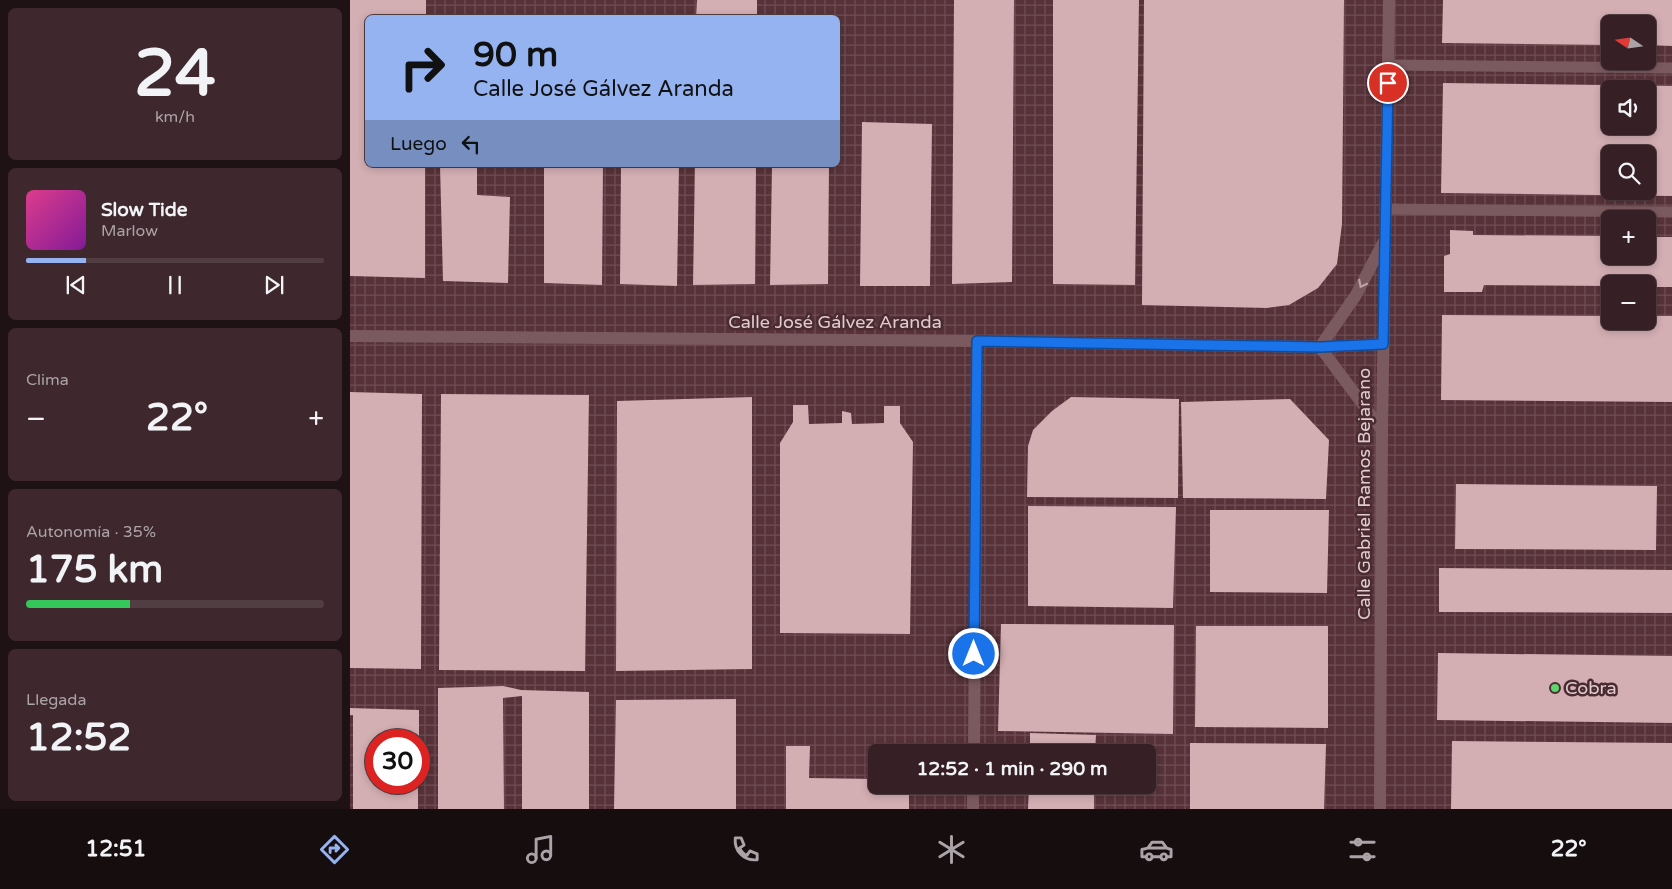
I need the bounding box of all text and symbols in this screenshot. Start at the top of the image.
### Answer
north arrow [1601,15,1656,70]
map controls [1601,15,1656,330]
text: 90 m [473,34,558,76]
text: 24 [134,35,216,114]
icon: right [390,35,455,100]
pin [1367,62,1409,104]
icon: arrive [1374,69,1402,97]
text: Calle José Gálvez Aranda [473,76,734,102]
button: sound [1601,80,1656,135]
text: km/h [155,107,195,127]
icon: left [457,130,485,158]
text: Luego [390,133,447,155]
button: search [1601,145,1656,200]
text: Slow Tide [101,199,188,221]
button: + [1601,210,1656,265]
text: Marlow [101,221,158,241]
icon: previous [62,271,90,299]
icon: pause [161,271,189,299]
icon: next [260,271,288,299]
button: − [1601,275,1656,330]
one-way arrow [1358,279,1368,288]
street label: Calle José Gálvez Aranda [728,311,942,333]
street label: Calle Gabriel Ramos Bejarano [1353,368,1375,620]
text: Clima [26,370,69,390]
text: 22° [146,395,208,441]
text: − [26,402,46,436]
text: + [308,402,324,436]
text: Autonomía · 35% [26,522,156,542]
text: 175 km [26,547,163,593]
position arrow [947,627,999,679]
place label: Cobra [1565,677,1617,699]
marker: Cobra [1549,682,1561,694]
text: Llegada [26,690,86,710]
text: 12:52 [26,715,131,761]
speed limit sign: 30 [365,729,430,794]
text: 12:52 · 1 min · 290 m [916,758,1108,780]
icon: directions [317,832,352,867]
icon: music [523,832,558,867]
icon: phone [728,832,763,867]
icon: climate [934,832,969,867]
icon: car [1139,832,1174,867]
icon: filters [1345,832,1380,867]
text: 12:51 [85,836,146,862]
text: 22° [1551,836,1587,862]

